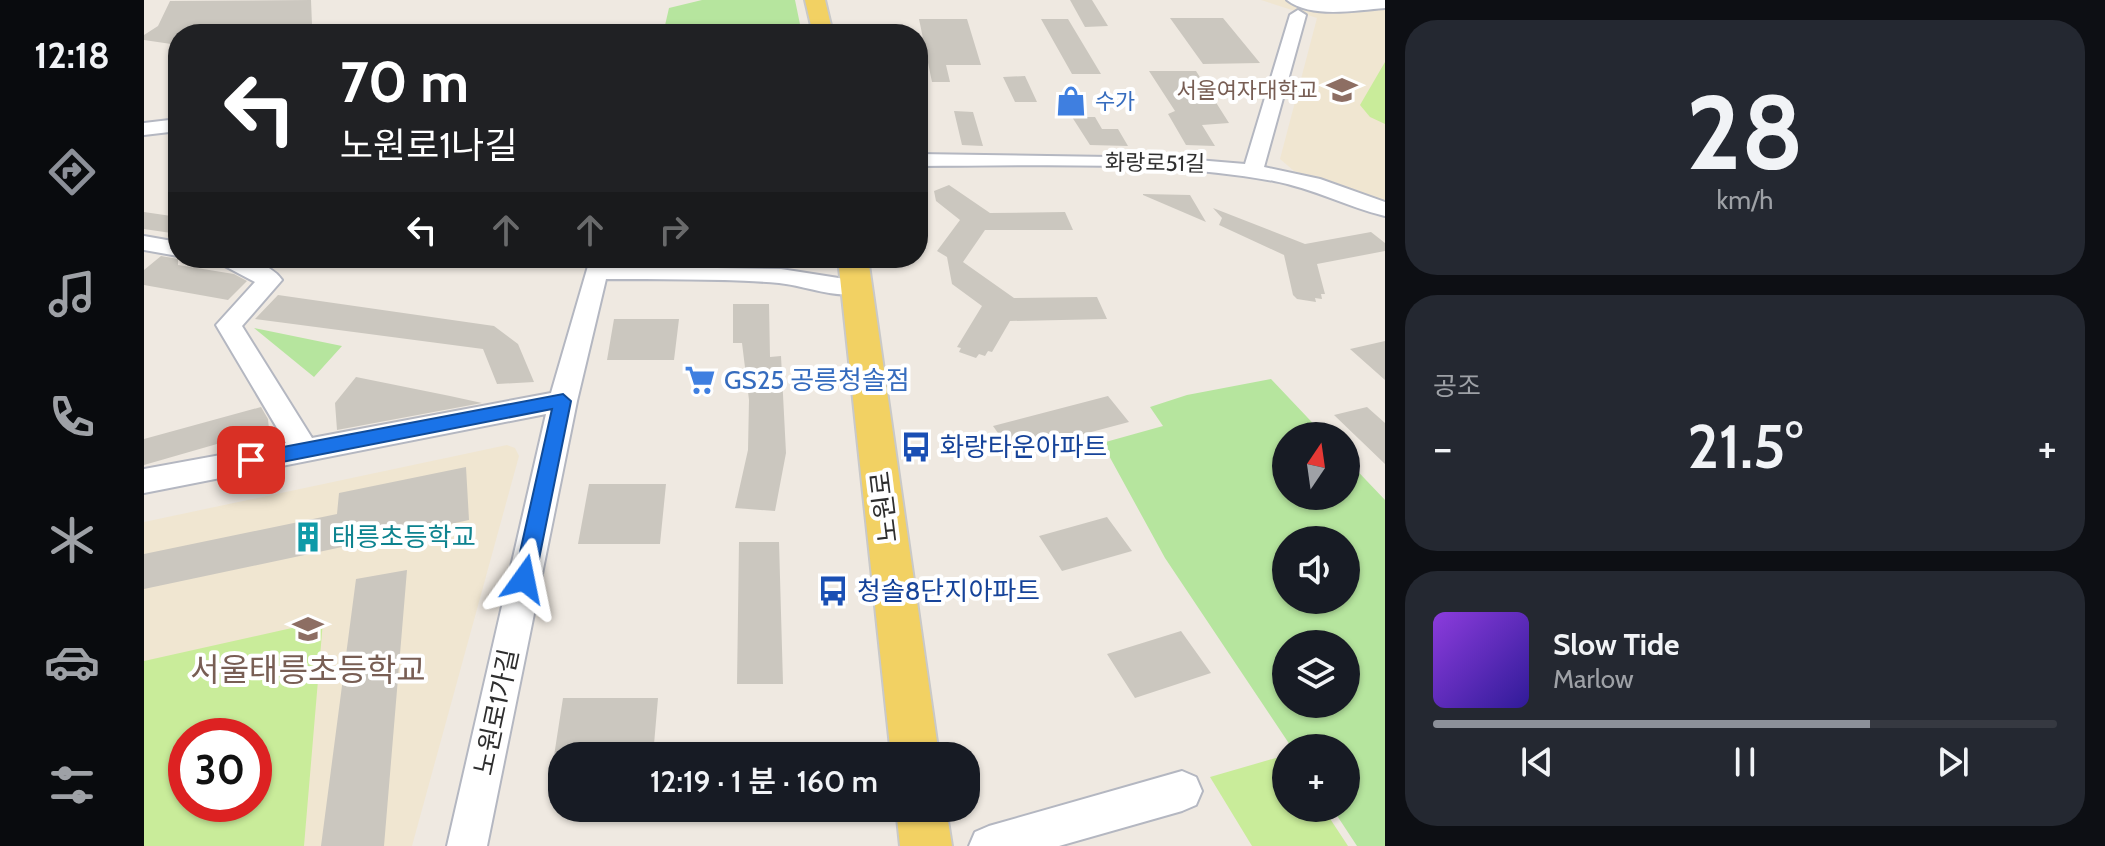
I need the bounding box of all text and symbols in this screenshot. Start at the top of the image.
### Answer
text: 12:18 [34,33,110,77]
text: 70 m [340,48,469,116]
icon: left [208,56,312,160]
text: 28 [1686,69,1804,195]
school or university icon: 서울여자대학교 [1325,73,1359,107]
place label: 서울여자대학교 [1176,77,1318,104]
shop icon: 수가 [1054,84,1088,118]
place label: 수가 [1095,88,1135,115]
text: 노원로1나길 [340,123,517,167]
icon: directions [44,144,100,200]
street label: 화랑로51길 [1105,149,1205,177]
text: km/h [1717,184,1773,216]
icon: left [400,208,444,252]
icon: ahead [484,208,528,252]
icon: ahead [568,208,612,252]
icon: right [652,208,696,252]
icon: music [44,266,100,322]
supermarket icon: GS25 공릉청솔점 [683,363,717,397]
place label: GS25 공릉청솔점 [724,364,910,396]
text: 공조 [1433,370,1481,402]
icon: phone [44,389,100,445]
text: 21.5° [1687,410,1803,483]
text: − [1433,421,1452,474]
text: + [2038,421,2057,474]
north arrow [1272,422,1360,510]
map controls [1272,422,1360,822]
pin [217,426,285,494]
bus stop icon: 화랑타운아파트 [899,430,933,464]
place label: 화랑타운아파트 [940,431,1107,463]
icon: arrive [229,438,273,482]
street label: 노원로 [864,469,904,545]
icon: climate [44,512,100,568]
building icon: 태릉초등학교 [291,520,325,554]
place label: 태릉초등학교 [332,521,476,553]
button: sound [1272,526,1360,614]
position arrow [482,537,566,621]
bus stop icon: 청솔8단지아파트 [816,574,850,608]
place label: 청솔8단지아파트 [857,575,1040,607]
school or university icon: 서울태릉초등학교 [291,612,325,646]
text: Slow Tide [1553,626,1680,663]
button: layers [1272,630,1360,718]
icon: car [44,634,100,690]
street label: 노원로1가길 [467,646,525,778]
place label: 서울태릉초등학교 [190,650,426,689]
text: Marlow [1553,663,1634,695]
speed limit sign: 30 [168,718,272,822]
button: + [1272,734,1360,822]
icon: previous [1515,740,1559,784]
icon: pause [1723,740,1767,784]
icon: next [1931,740,1975,784]
icon: filters [44,757,100,813]
text: 12:19 · 1 분 · 160 m [650,763,878,800]

